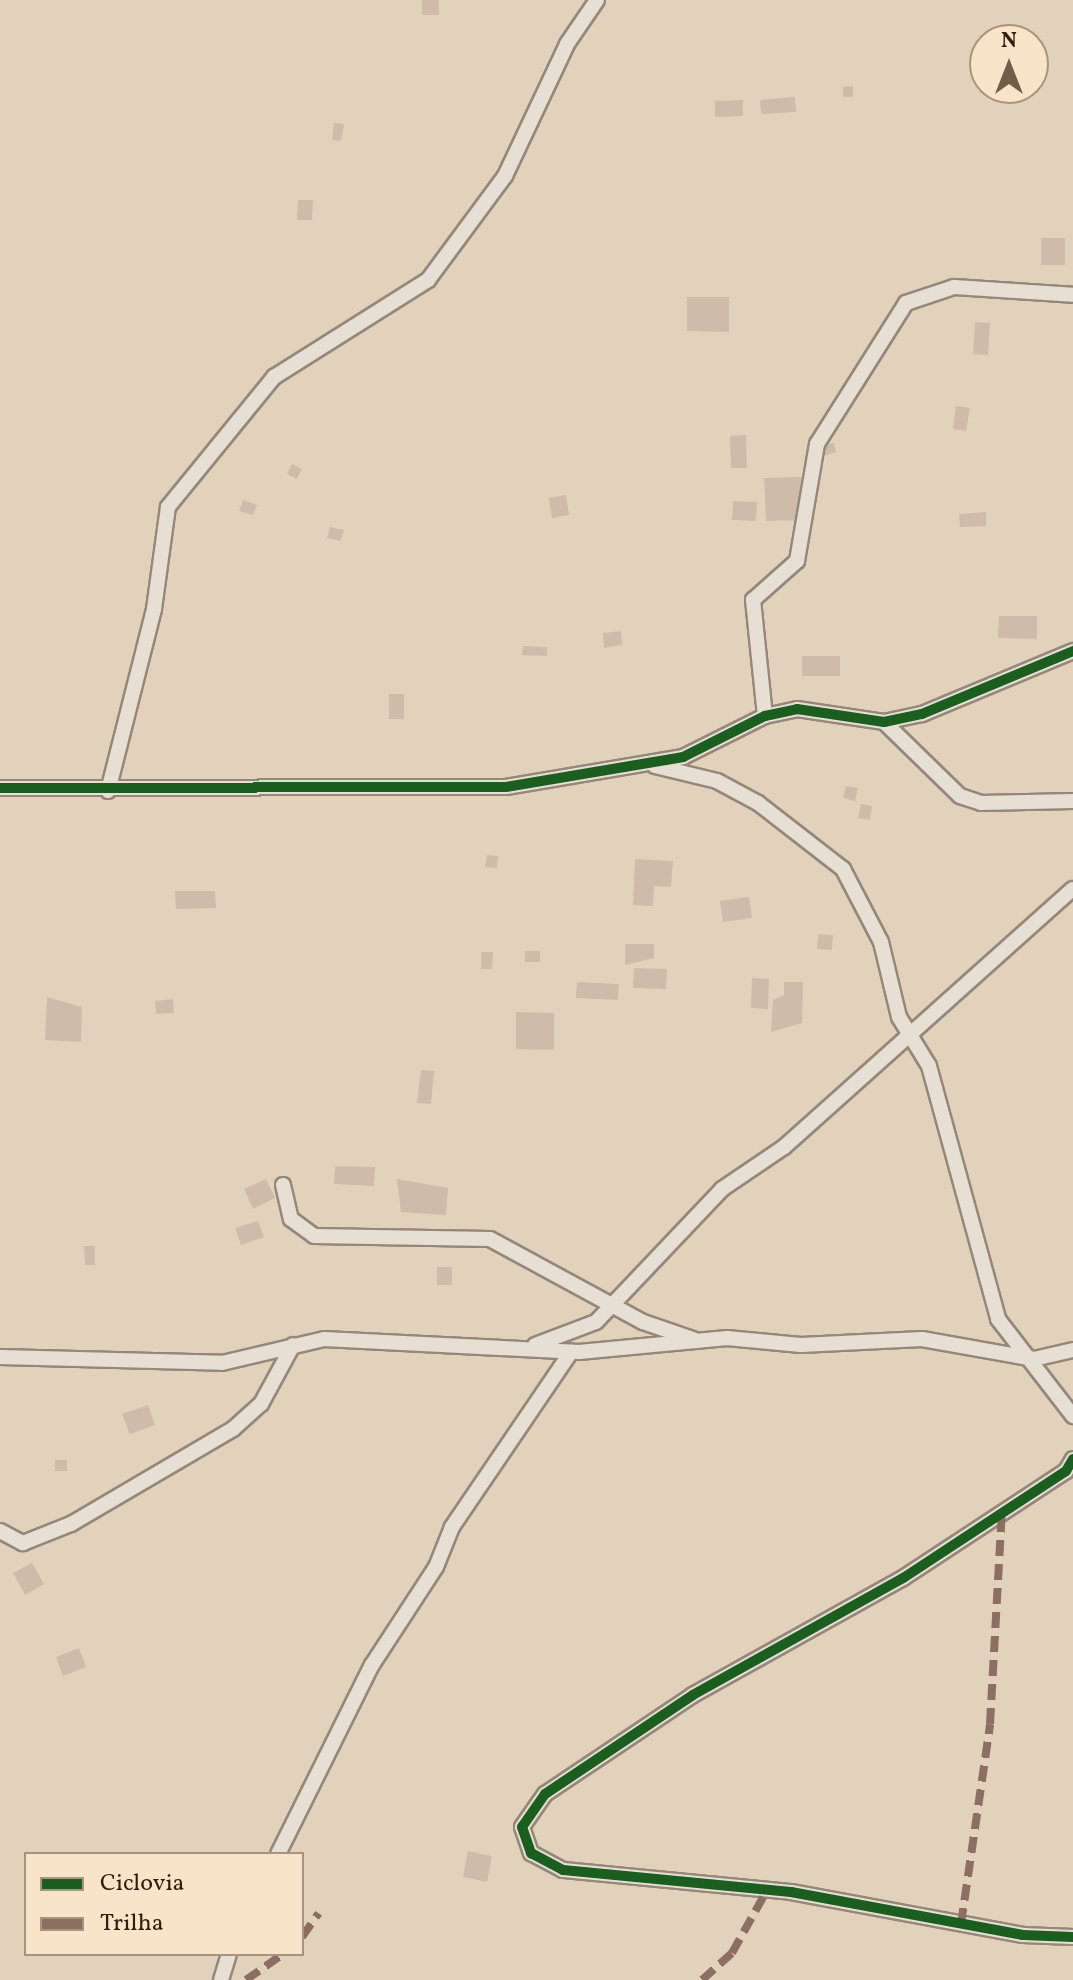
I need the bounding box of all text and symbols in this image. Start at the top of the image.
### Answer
north arrow [969,24,1049,104]
text: N [1001,26,1017,57]
legend [24,1852,304,1956]
text: Ciclovia [100,1867,185,1901]
text: Trilha [100,1907,164,1941]

